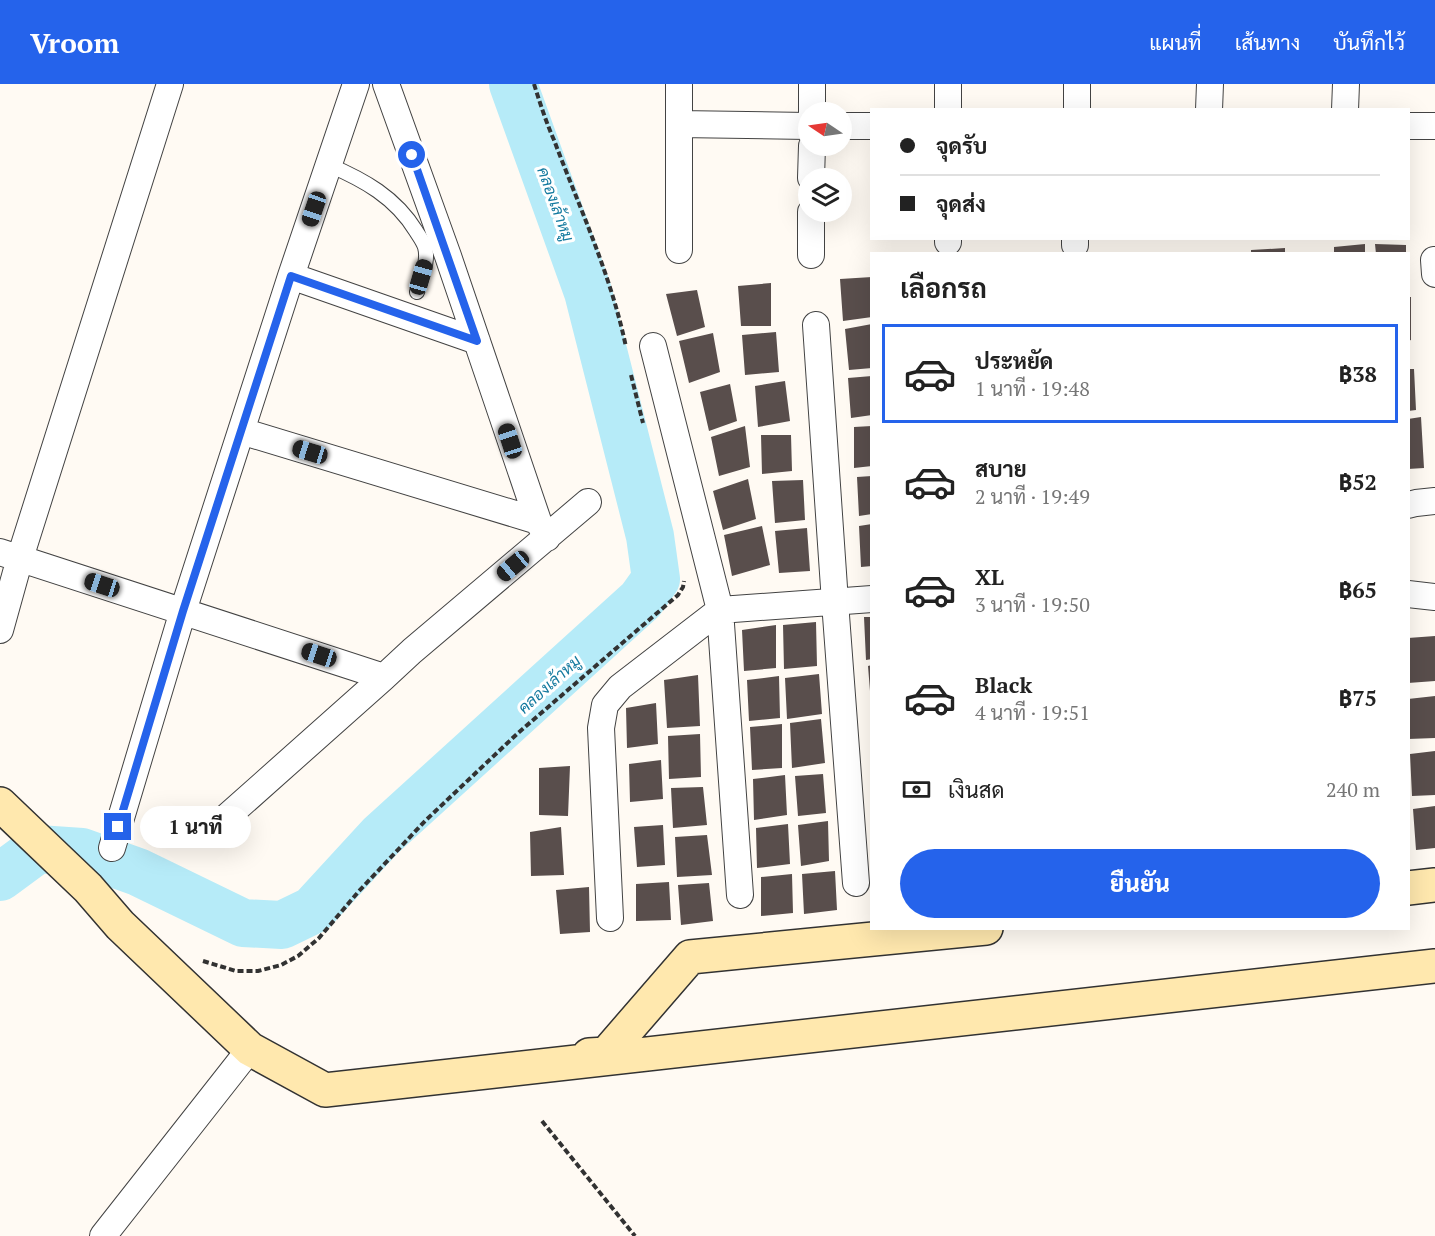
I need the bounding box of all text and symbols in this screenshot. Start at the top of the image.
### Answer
text: Vroom [30,24,119,61]
text: แผนที่ [1149,28,1202,56]
text: เส้นทาง [1235,28,1300,56]
text: บันทึกไว้ [1333,28,1405,56]
north arrow [798,102,852,156]
map controls [798,102,852,222]
text: จุดรับ [936,131,987,160]
route start [398,141,425,168]
water label: คลองเล้าหมู [531,164,580,245]
button: layers [798,168,852,222]
car [300,189,328,229]
text: จุดส่ง [936,189,986,218]
car [407,257,435,297]
text: เลือกรถ [900,270,987,306]
text: ประหยัด [975,346,1053,375]
icon: car [903,347,957,401]
text: ฿38 [1339,359,1377,388]
text: 1 นาที · 19:48 [975,375,1090,402]
car [496,421,524,461]
car [290,438,330,466]
text: สบาย [975,454,1027,483]
icon: car [903,455,957,509]
text: ฿52 [1339,467,1377,496]
text: 2 นาที · 19:49 [975,483,1090,510]
car [493,548,533,584]
text: XL [975,562,1004,591]
icon: car [903,563,957,617]
car [82,571,122,599]
text: ฿65 [1339,575,1377,604]
text: 3 นาที · 19:50 [975,591,1090,618]
car [299,641,339,669]
water label: คลองเล้าหมู [513,650,586,719]
text: Black [975,670,1032,699]
icon: car [903,671,957,725]
text: ฿75 [1339,683,1377,712]
text: 4 นาที · 19:51 [975,699,1090,726]
icon: cash [900,773,933,806]
text: เงินสด [948,775,1005,804]
text: 240 m [1326,776,1380,803]
callout: 1 นาที [139,806,250,848]
route end [104,813,131,840]
text: 1 นาที [169,813,222,840]
button: ยืนยัน [900,849,1380,918]

